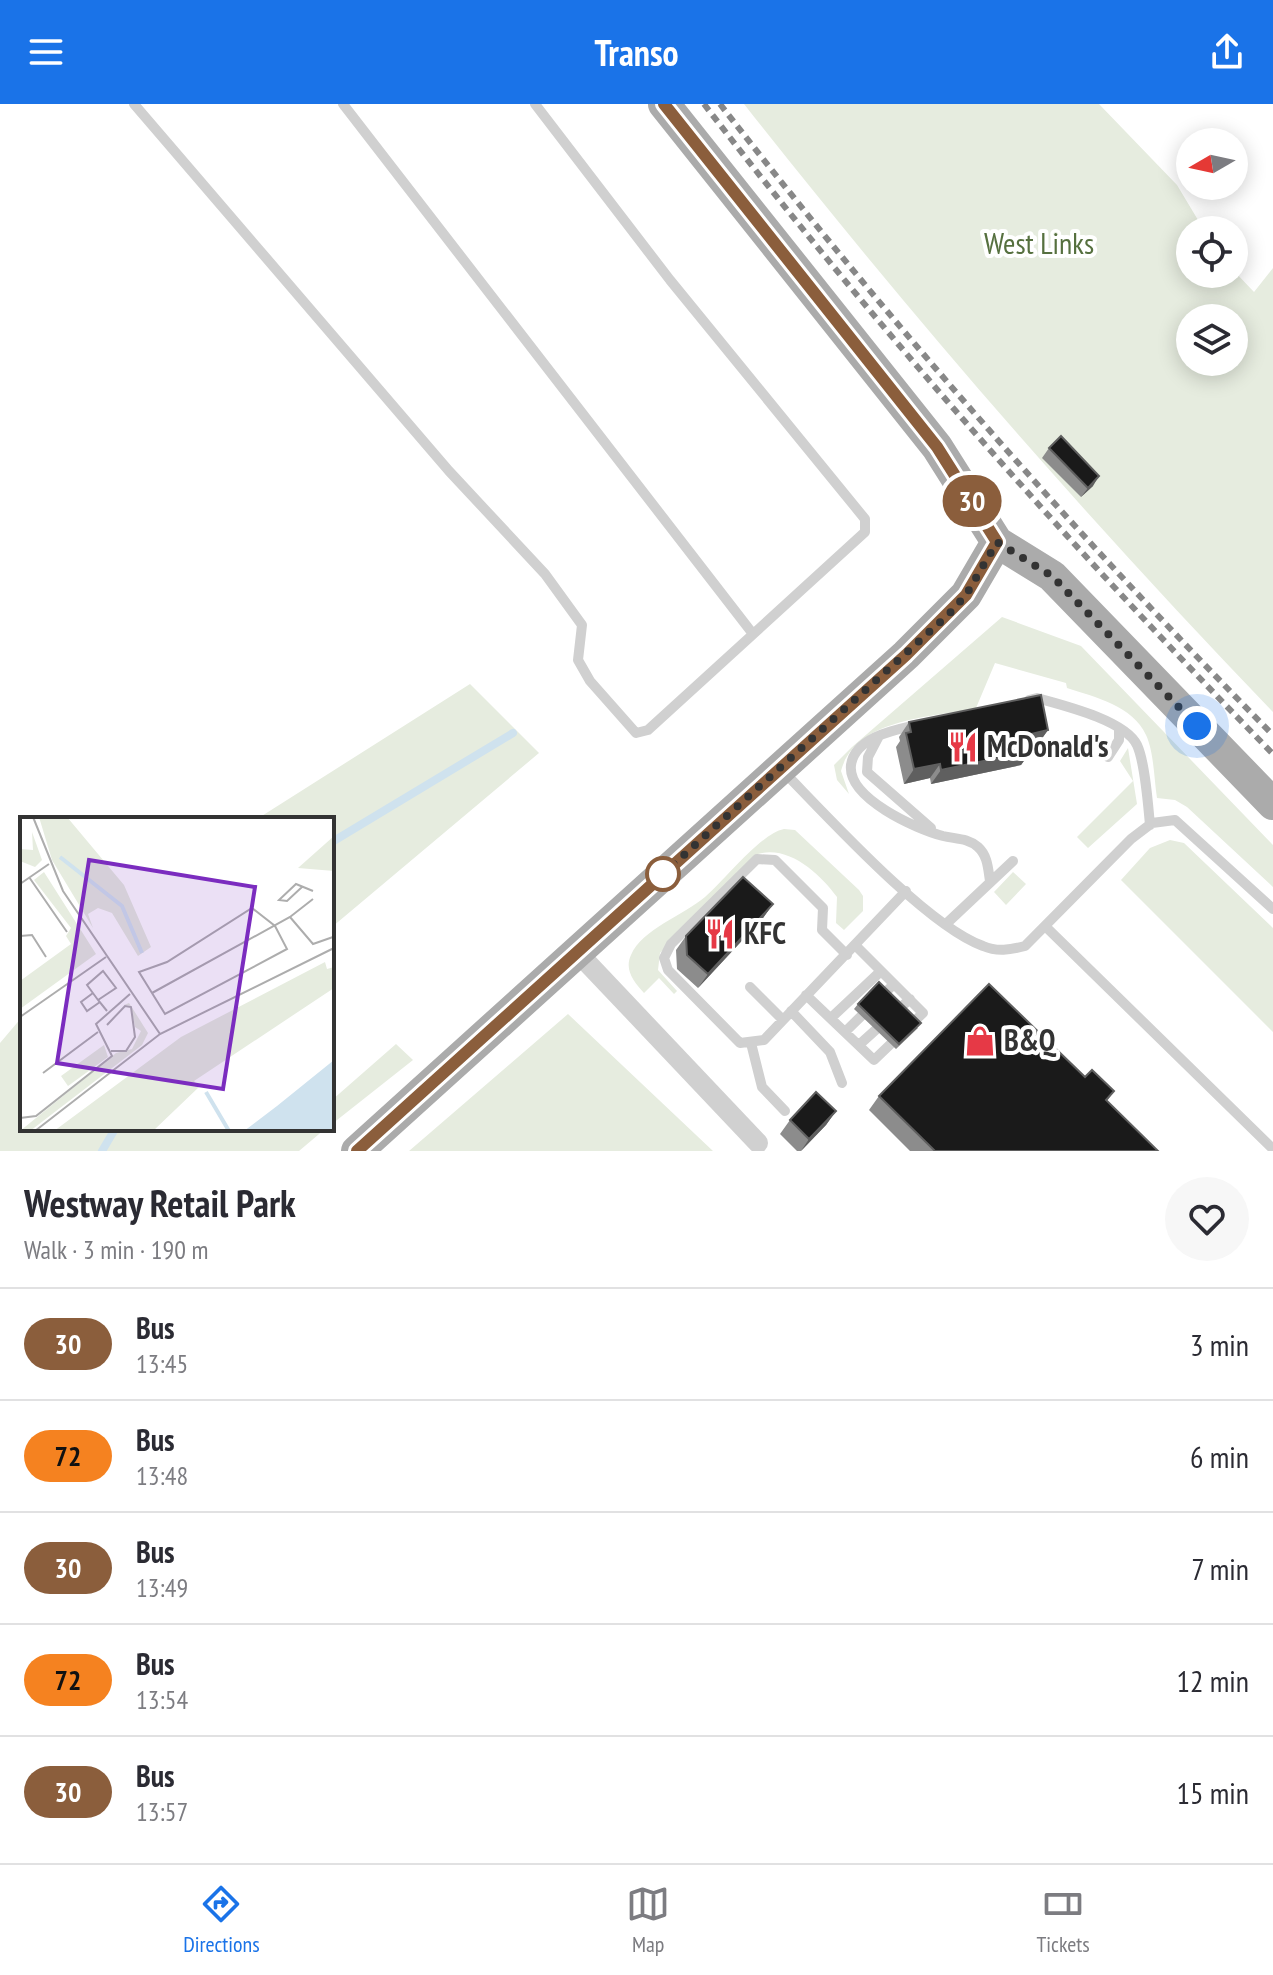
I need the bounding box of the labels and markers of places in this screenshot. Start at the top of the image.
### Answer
place label: McDonald's [987,726,1108,765]
restaurant icon: McDonald's [946,730,980,764]
unlabelled marker [646,857,680,891]
place label: KFC [744,913,786,952]
restaurant icon: KFC [703,917,737,951]
place label: B&Q [1004,1020,1057,1059]
shop icon: B&Q [963,1024,997,1058]

